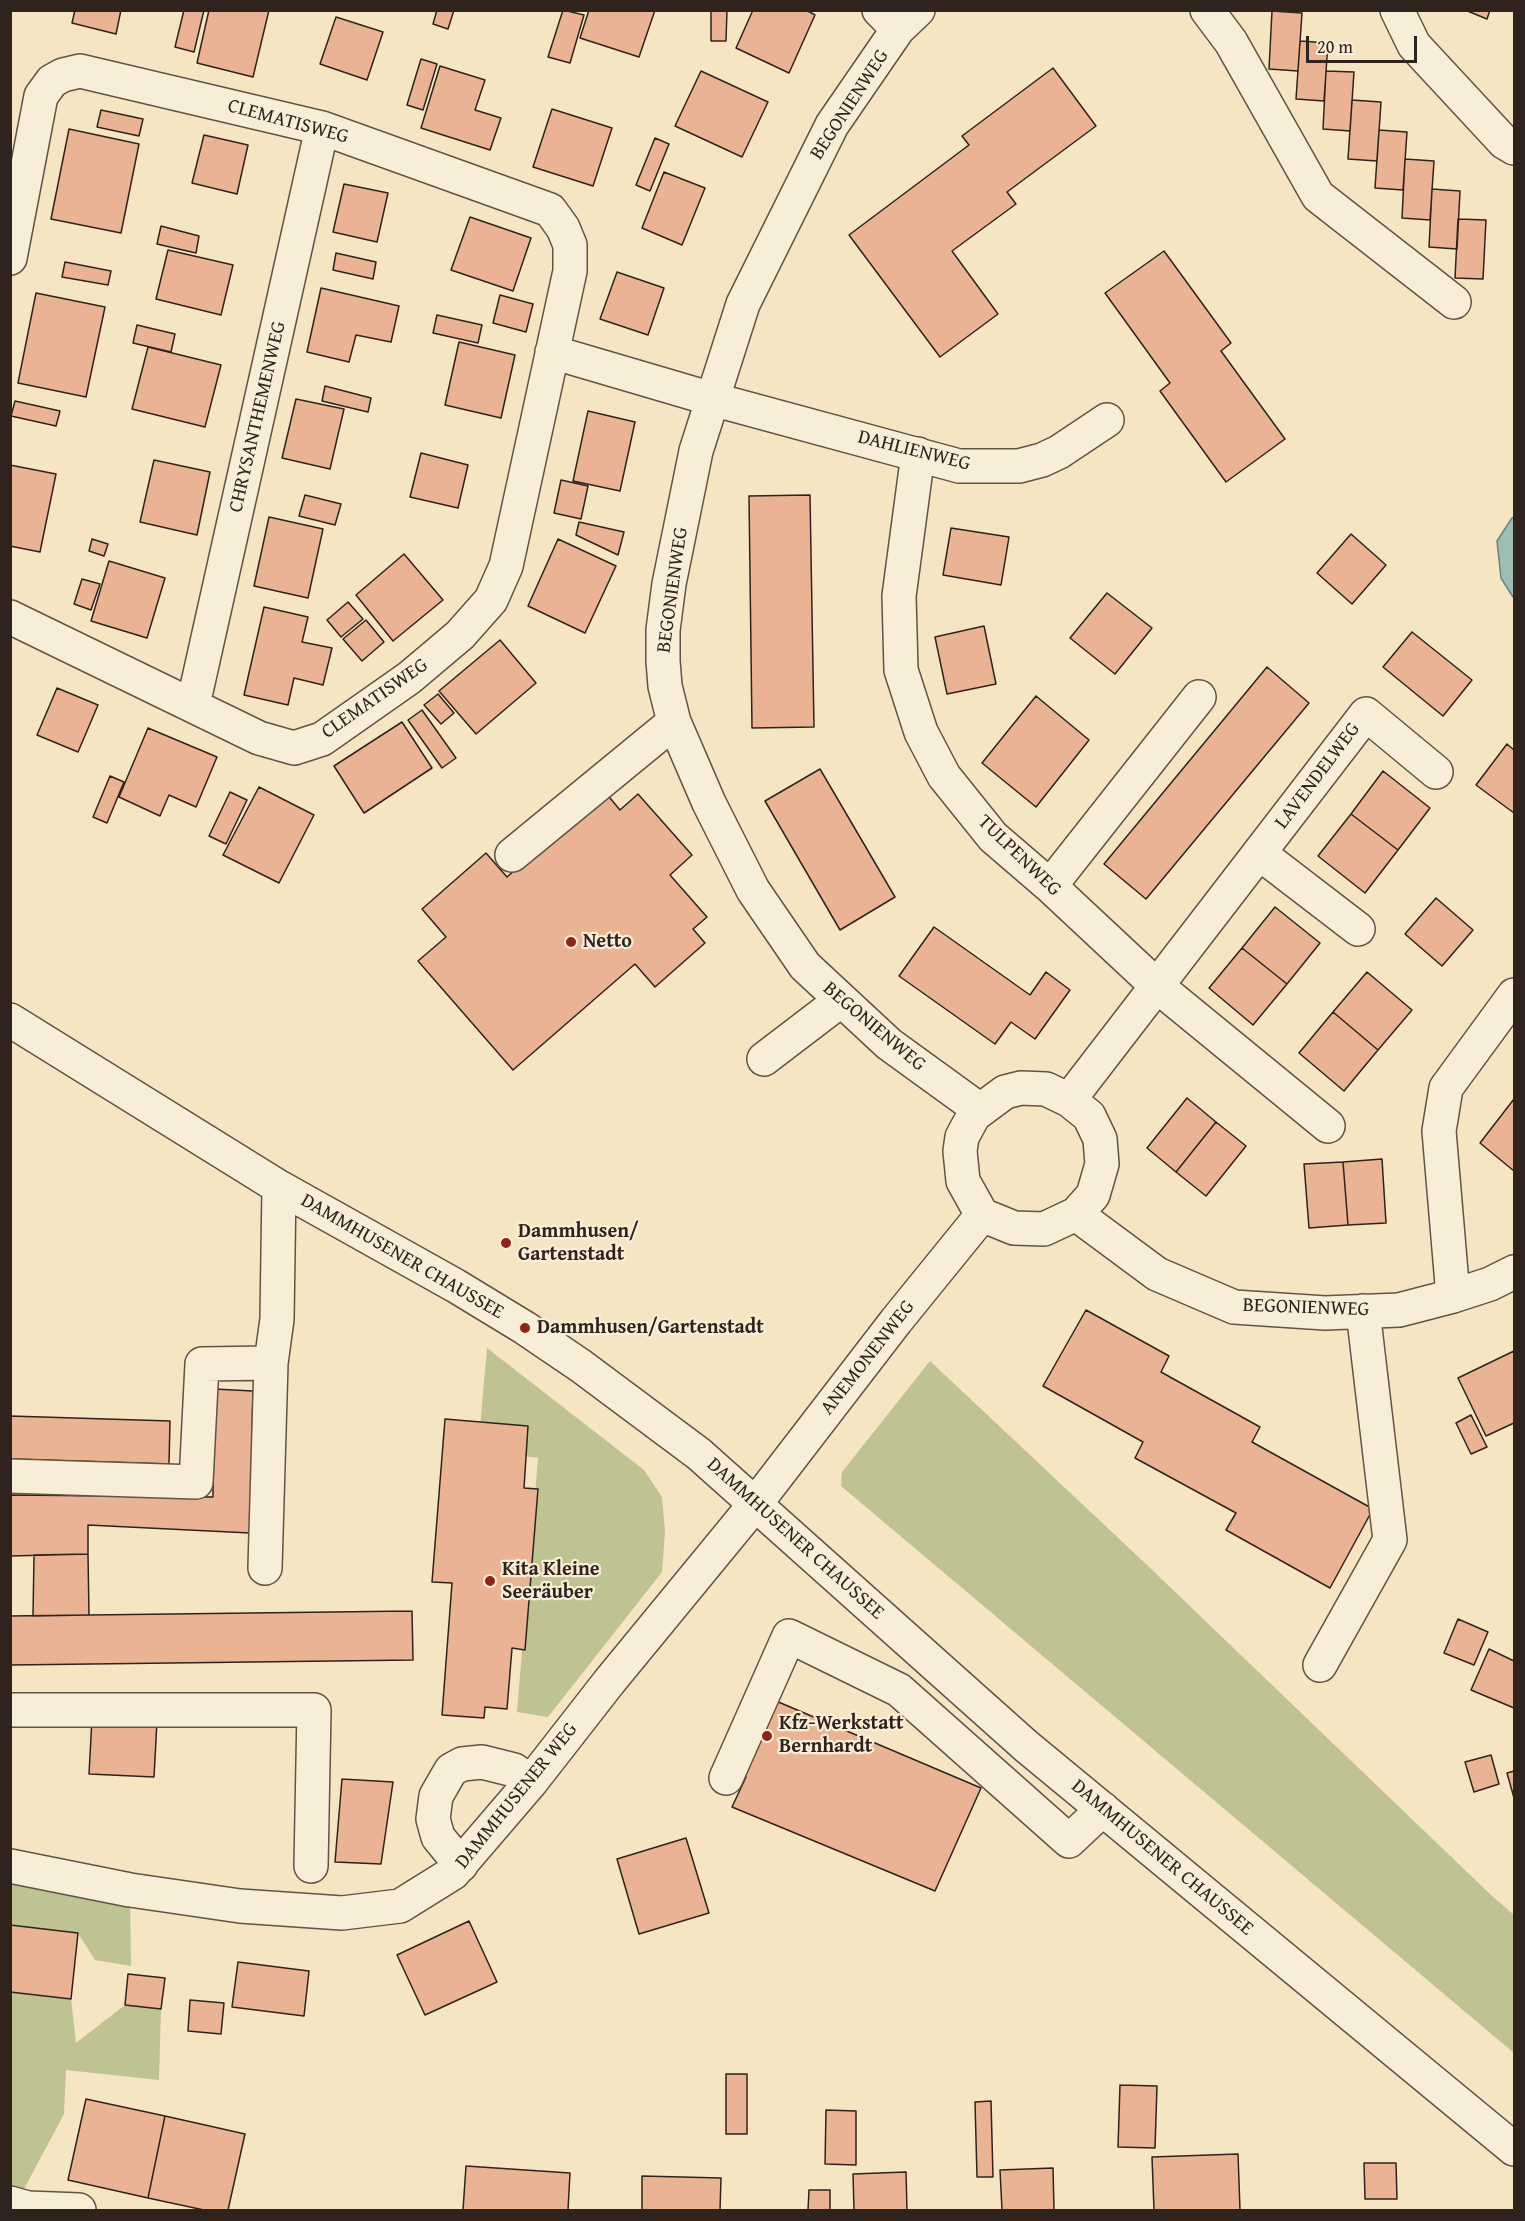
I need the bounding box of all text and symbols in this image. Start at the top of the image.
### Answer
scale bar [1309,24,1420,62]
text: 20 m [1317,33,1353,60]
street label: BEGONIENWEG [805,45,895,165]
street label: CLEMATISWEG [225,94,351,150]
street label: CHRYSANTHEMENWEG [224,319,292,515]
street label: DAHLIENWEG [855,425,973,477]
street label: BEGONIENWEG [652,526,694,654]
street label: CLEMATISWEG [317,654,433,744]
street label: LAVENDELWEG [1270,718,1366,834]
street label: TULPENWEG [972,810,1066,902]
place label: Netto [583,930,632,954]
marker: Netto [564,935,578,949]
street label: BEGONIENWEG [818,977,930,1077]
street label: DAMMHUSENER CHAUSSEE [296,1189,508,1325]
place label: Dammhusen/ Gartenstadt [518,1220,639,1267]
marker: Dammhusen/ Gartenstadt [499,1236,513,1250]
street label: BEGONIENWEG [1242,1294,1370,1322]
street label: ANEMONENWEG [816,1296,920,1420]
place label: Dammhusen/Gartenstadt [537,1316,764,1340]
marker: Dammhusen/Gartenstadt [518,1321,532,1335]
street label: DAMMHUSENER CHAUSSEE [701,1453,889,1625]
place label: Kita Kleine Seeräuber [502,1558,600,1605]
marker: Kita Kleine Seeräuber [483,1574,497,1588]
place label: Kfz-Werkstatt Bernhardt [779,1712,904,1759]
street label: DAMMHUSENER WEG [451,1718,583,1874]
marker: Kfz-Werkstatt Bernhardt [760,1729,774,1743]
street label: DAMMHUSENER CHAUSSEE [1066,1775,1258,1941]

